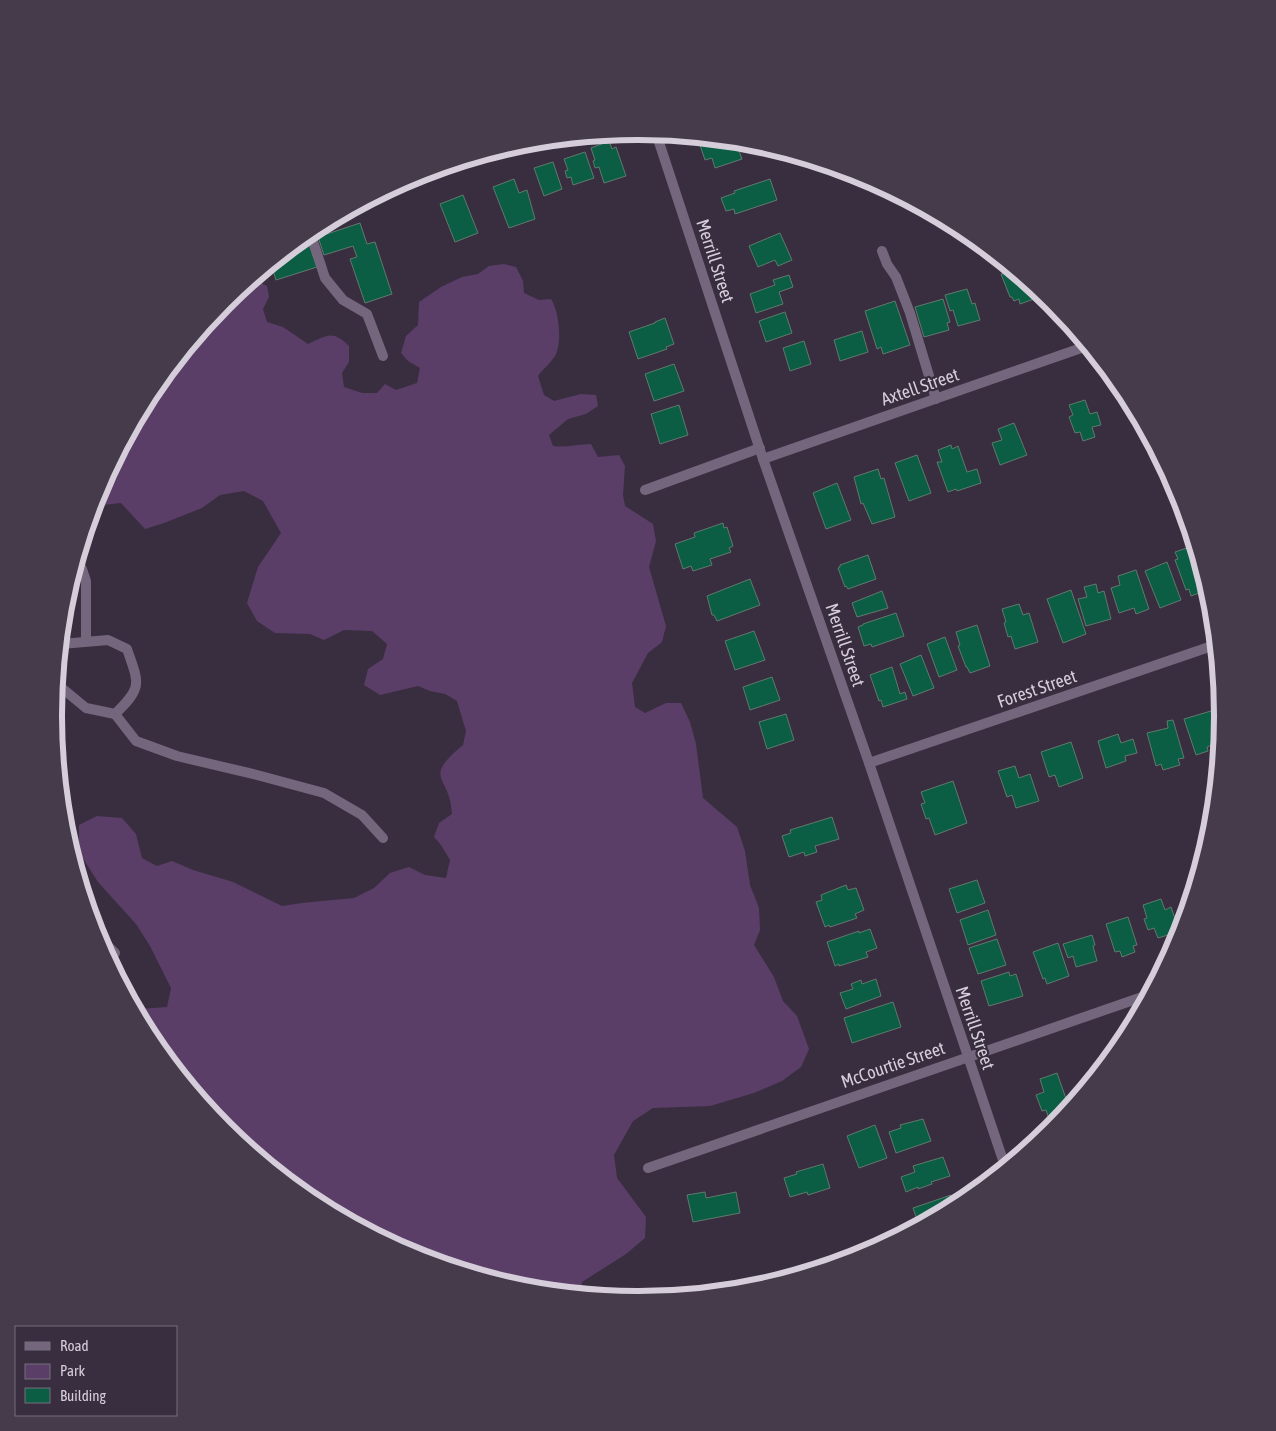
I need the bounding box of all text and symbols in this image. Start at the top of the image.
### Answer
street label: Merrill Street [692,216,739,305]
street label: Axtell Street [878,363,961,410]
street label: Merrill Street [821,601,869,689]
street label: Forest Street [994,665,1079,712]
street label: Merrill Street [951,984,999,1072]
street label: McCourtie Street [838,1037,948,1092]
legend [15,1326,178,1416]
text: Road [60,1337,89,1354]
text: Park [60,1362,85,1379]
text: Building [60,1387,106,1404]

